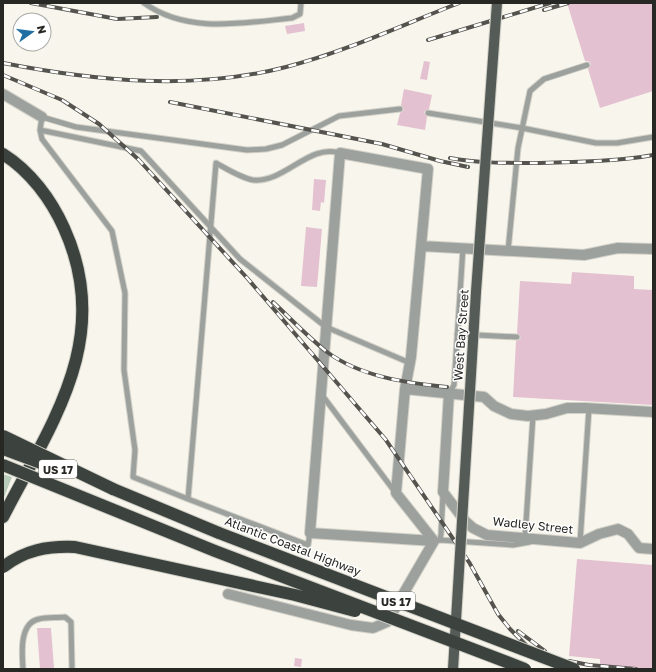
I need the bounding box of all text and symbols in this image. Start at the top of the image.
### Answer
north arrow [12,12,52,52]
text: N [35,24,50,35]
street label: West Bay Street [450,288,472,381]
road number: US 17 [39,460,77,478]
street label: Atlantic Coastal Highway [223,513,363,579]
street label: Wadley Street [492,513,574,537]
road number: US 17 [377,592,415,610]

